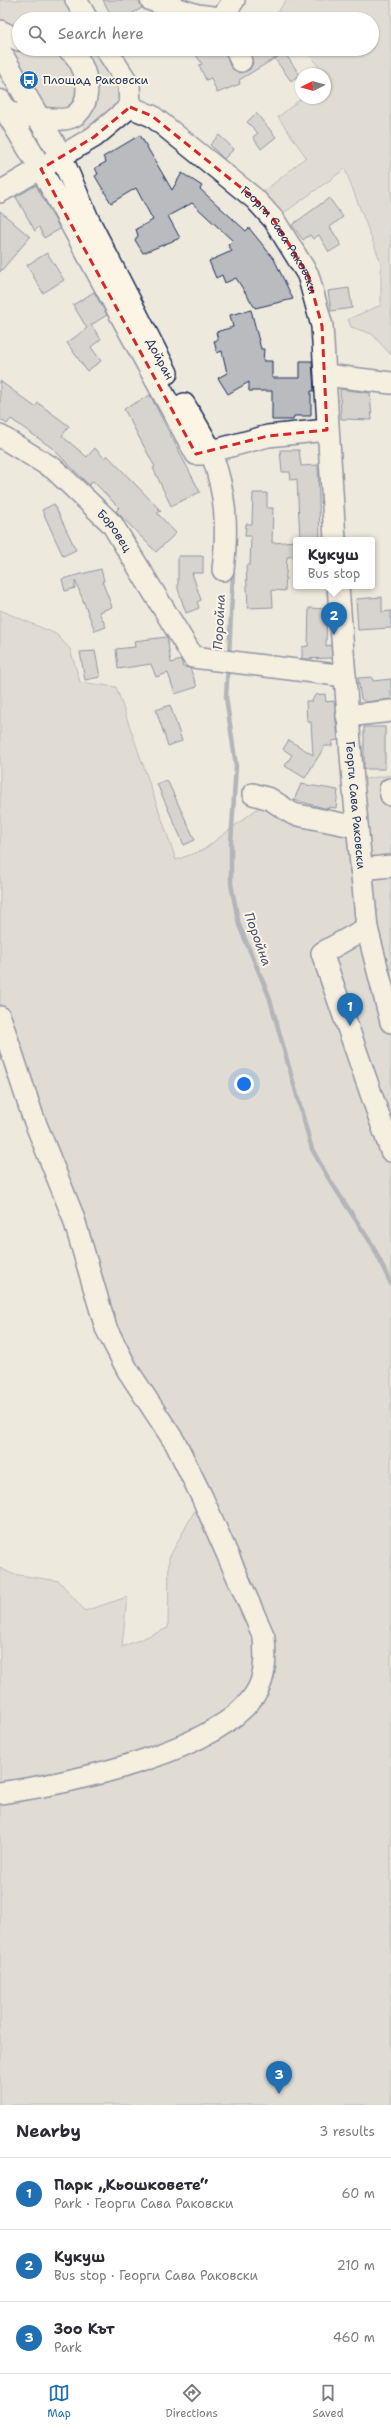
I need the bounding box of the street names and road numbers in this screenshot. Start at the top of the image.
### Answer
street label: Георги Сава Раковски [237,183,321,296]
street label: Дойран [142,335,178,383]
street label: Боровец [93,506,136,556]
street label: Георги Сава Раковски [342,741,369,870]

